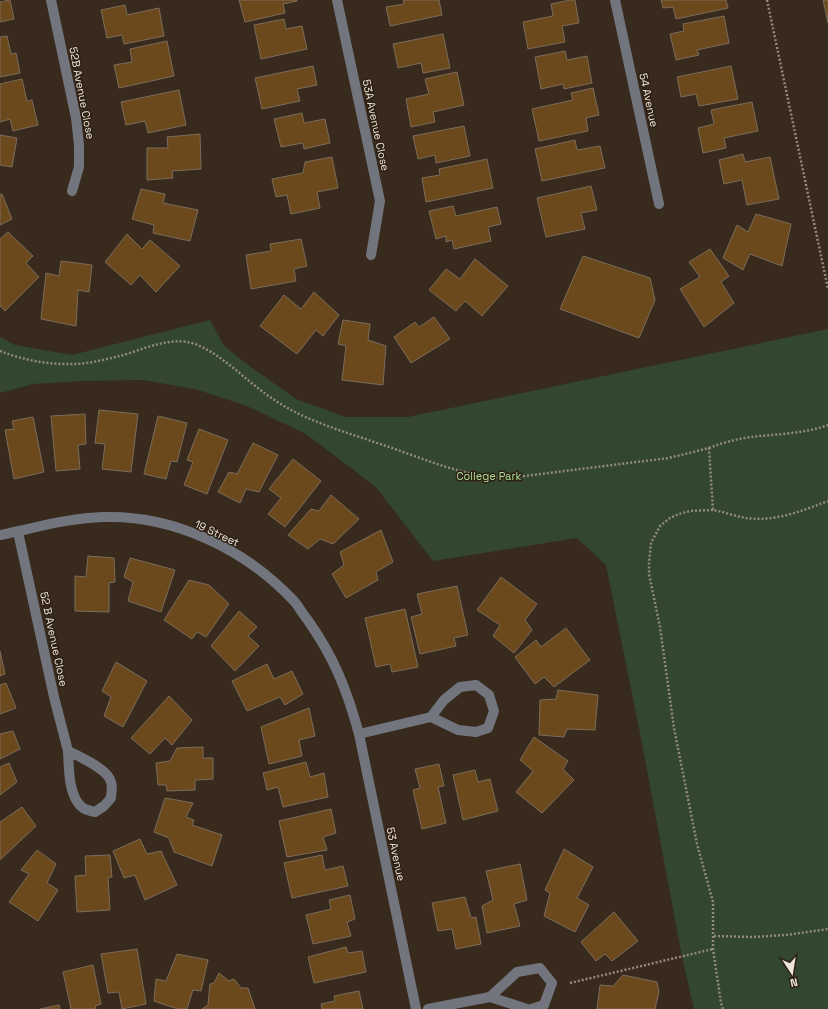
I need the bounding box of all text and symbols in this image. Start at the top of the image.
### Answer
street label: 52B Avenue Close [66,46,98,140]
street label: 54 Avenue [636,72,662,128]
street label: 53A Avenue Close [359,78,393,172]
park label: College Park [456,469,522,483]
street label: 19 Street [192,517,242,549]
street label: 52 B Avenue Close [37,590,71,688]
street label: 53 Avenue [383,826,409,882]
north arrow [772,953,812,993]
text: N [789,975,799,990]

